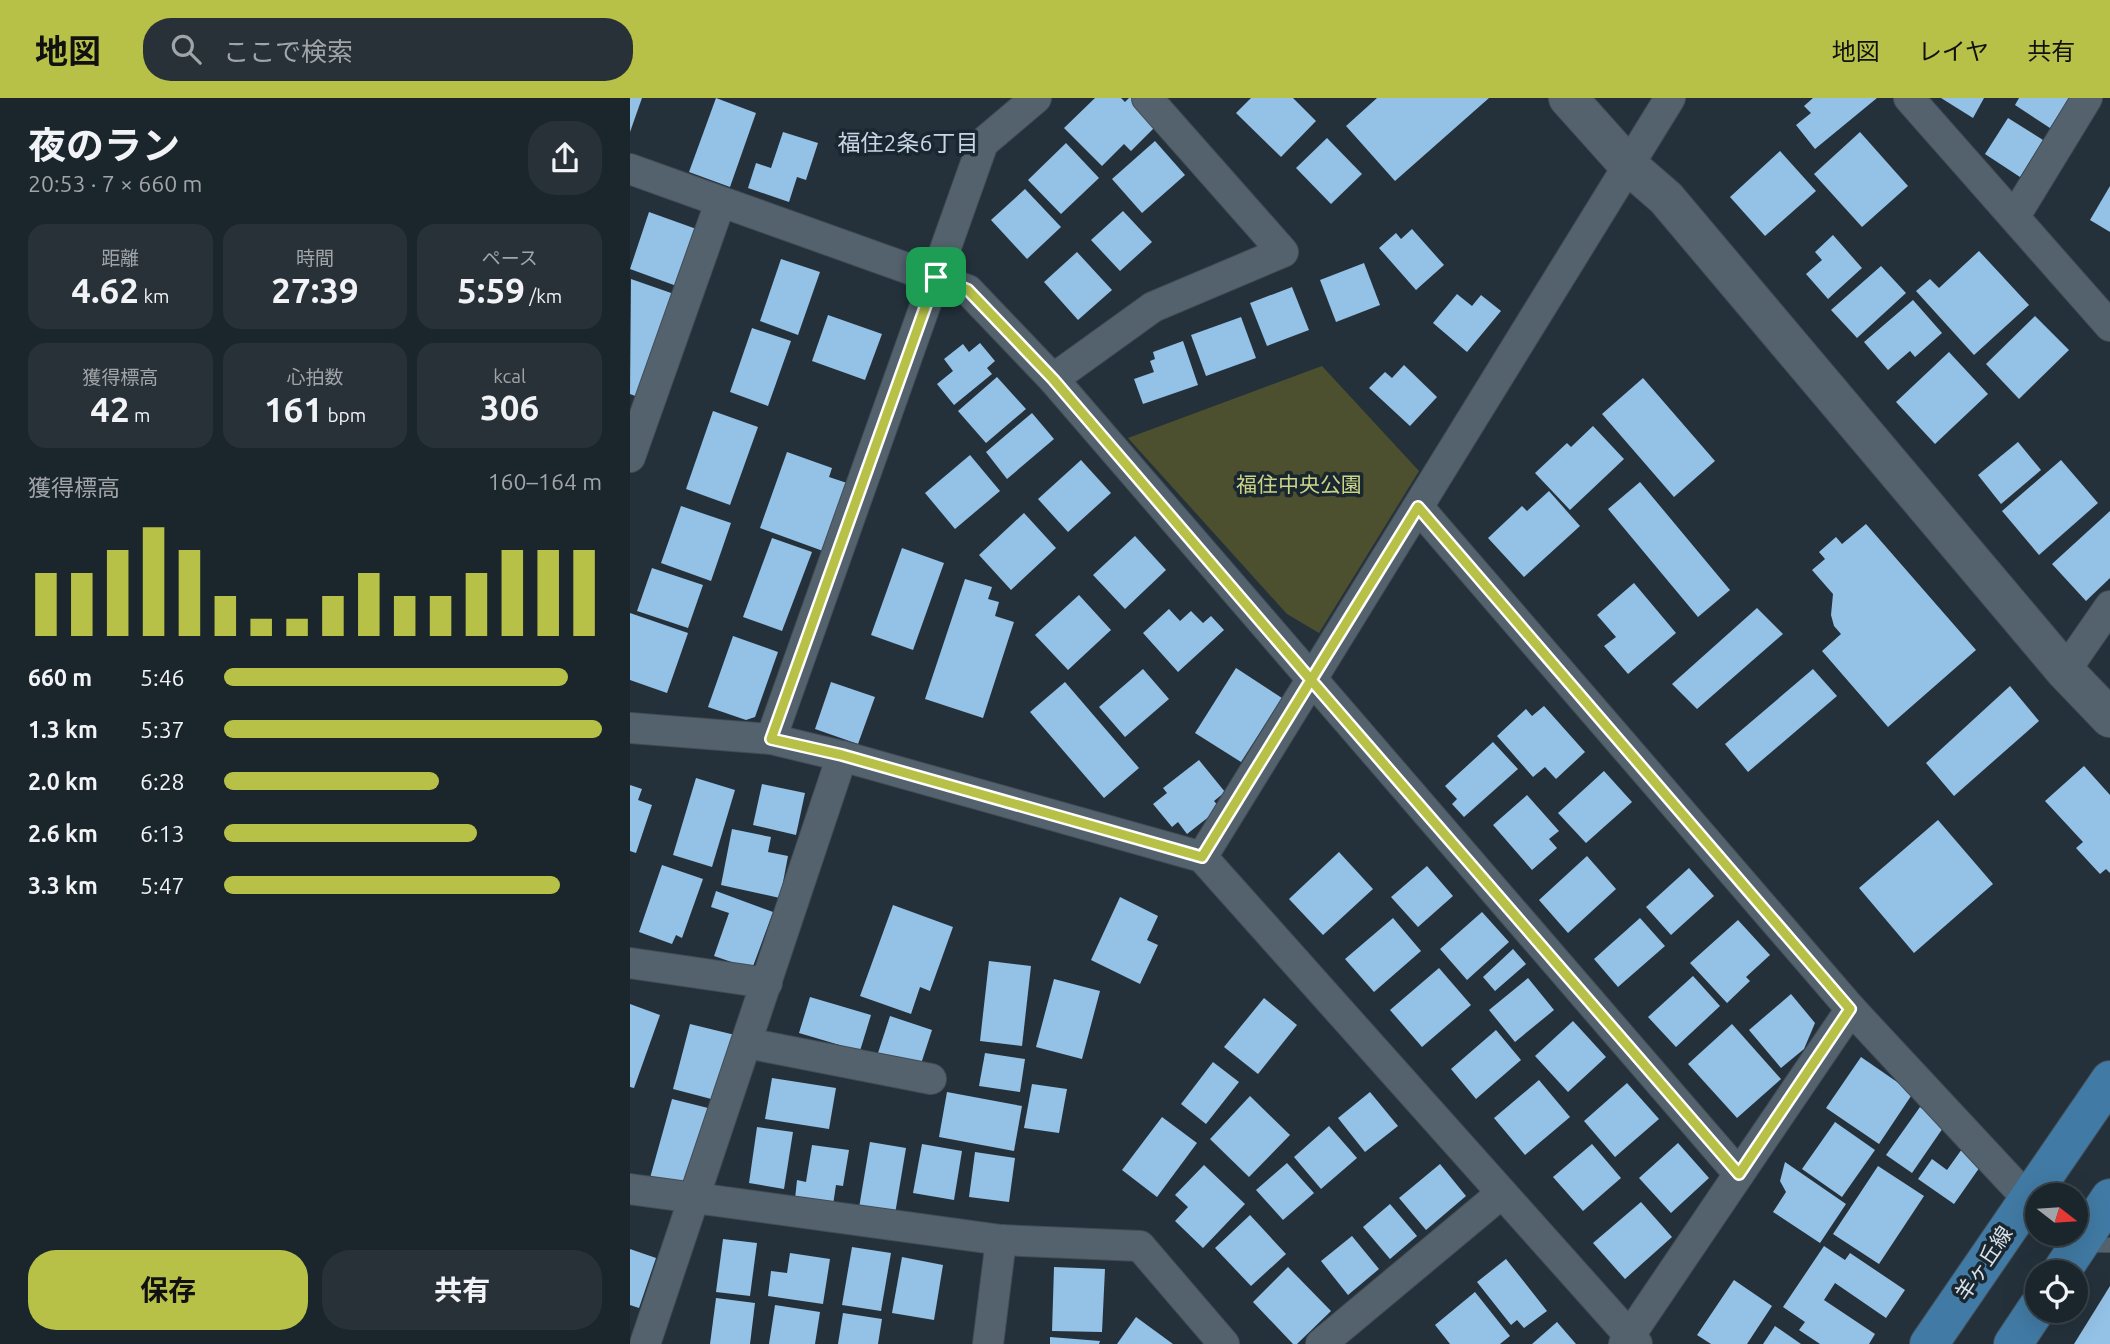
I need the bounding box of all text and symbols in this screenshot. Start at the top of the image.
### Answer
search box [143,18,633,81]
icon: search [167,30,205,68]
text: 地図 [35,32,101,69]
text: ここで検索 [223,37,353,66]
text: 地図 [1832,38,1880,65]
text: レイヤ [1918,38,1989,65]
text: 共有 [2027,38,2075,65]
button: share [528,121,602,195]
text: 夜のラン [28,124,180,166]
district label: 福住2条6丁目 [838,130,978,155]
text: 20:53 · 7 × 660 m [28,171,202,196]
text: 距離 [101,247,139,269]
text: 時間 [296,247,334,269]
text: ペース [482,247,538,269]
pin [906,247,966,307]
icon: arrive [917,258,955,296]
text: 4.62 [71,270,139,310]
text: 27:39 [271,270,359,310]
text: 5:59 [457,270,525,310]
text: km [139,285,169,307]
text: /km [525,285,562,307]
text: kcal [493,365,526,387]
text: 獲得標高 [82,366,158,388]
text: 心拍数 [286,366,344,388]
text: 306 [480,387,539,427]
text: 42 [90,389,130,429]
text: 161 [264,389,323,429]
text: m [130,404,150,426]
text: bpm [323,404,366,426]
text: 160–164 m [488,469,602,494]
park label: 福住中央公園 [1236,472,1362,496]
text: 獲得標高 [28,475,120,500]
text: 660 m [28,665,92,690]
text: 5:46 [140,665,185,690]
text: 1.3 km [28,717,98,742]
text: 5:37 [140,717,185,742]
text: 2.0 km [28,769,98,794]
text: 6:28 [140,769,185,794]
text: 2.6 km [28,821,98,846]
text: 6:13 [140,821,185,846]
text: 3.3 km [28,873,98,898]
text: 5:47 [140,873,185,898]
north arrow [2025,1183,2088,1246]
map controls [2025,1183,2088,1323]
street label: 羊ヶ丘線 [1950,1221,2016,1305]
button: 保存 [28,1250,308,1330]
button: 共有 [322,1250,602,1330]
button: locate [2025,1260,2088,1323]

